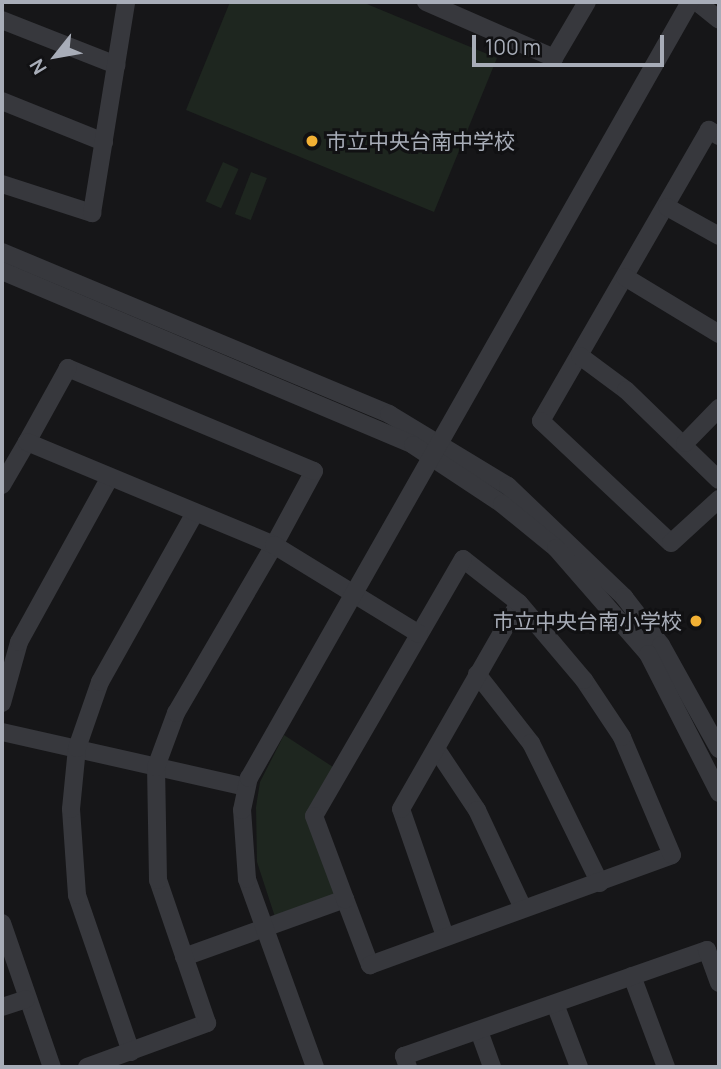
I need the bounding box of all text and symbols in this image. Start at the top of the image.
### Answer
north arrow [21,21,91,91]
scale bar [476,21,668,65]
text: 100 m [485,33,541,61]
text: N [23,54,53,79]
place label: 市立中央台南中学校 [326,128,515,154]
marker: 市立中央台南中学校 [304,133,320,149]
place label: 市立中央台南小学校 [493,608,682,634]
marker: 市立中央台南小学校 [688,613,704,629]

